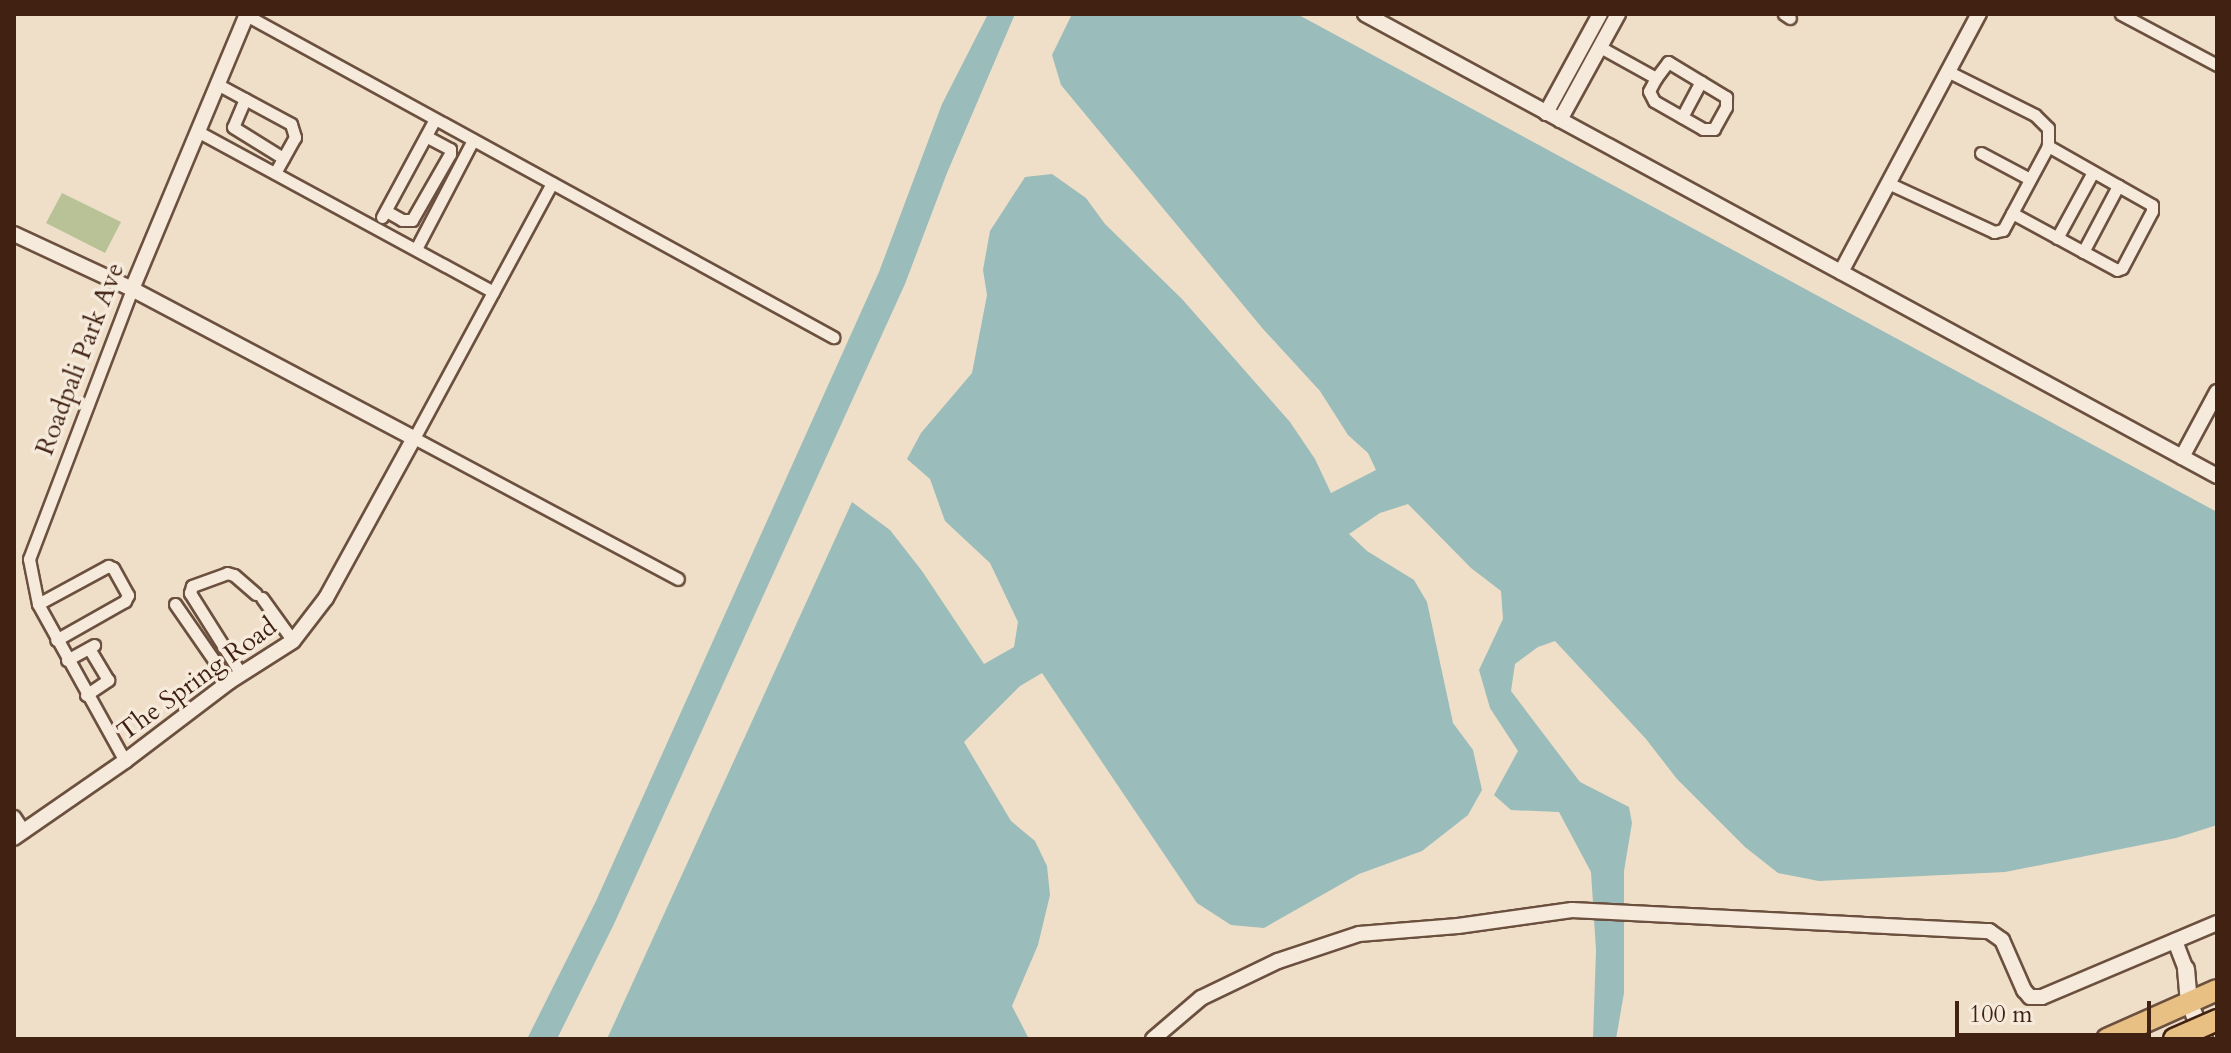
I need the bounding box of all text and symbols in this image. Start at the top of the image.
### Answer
street label: Roadpali Park Ave [29,258,131,460]
street label: The Spring Road [111,611,283,747]
scale bar [1959,985,2155,1035]
text: 100 m [1969,998,2033,1031]

